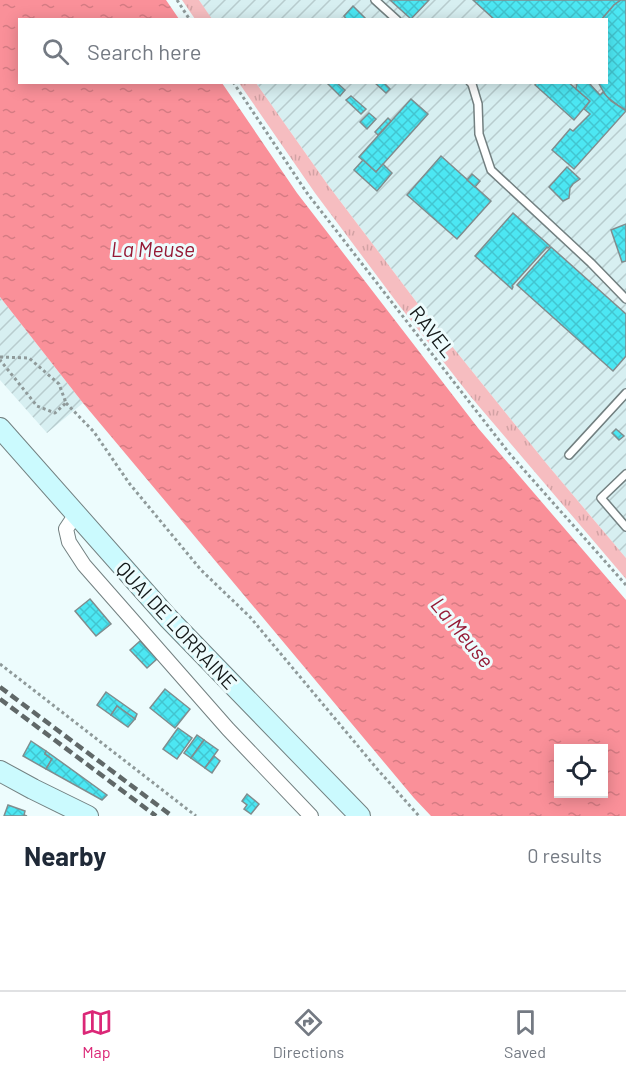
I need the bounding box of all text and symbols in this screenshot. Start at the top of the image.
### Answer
search box [18,18,608,84]
icon: search [39,35,72,68]
text: Search here [87,38,201,64]
water label: La Meuse [111,236,195,261]
street label: RAVEL [405,300,461,362]
street label: QUAI DE LORRAINE [112,556,242,694]
water label: La Meuse [426,592,500,672]
map controls [554,744,608,798]
button: locate [554,744,608,798]
text: Nearby [24,840,106,871]
text: 0 results [527,843,602,867]
tab: Map [80,1006,113,1061]
tab: Directions [273,1006,344,1061]
tab: Saved [504,1006,546,1061]

